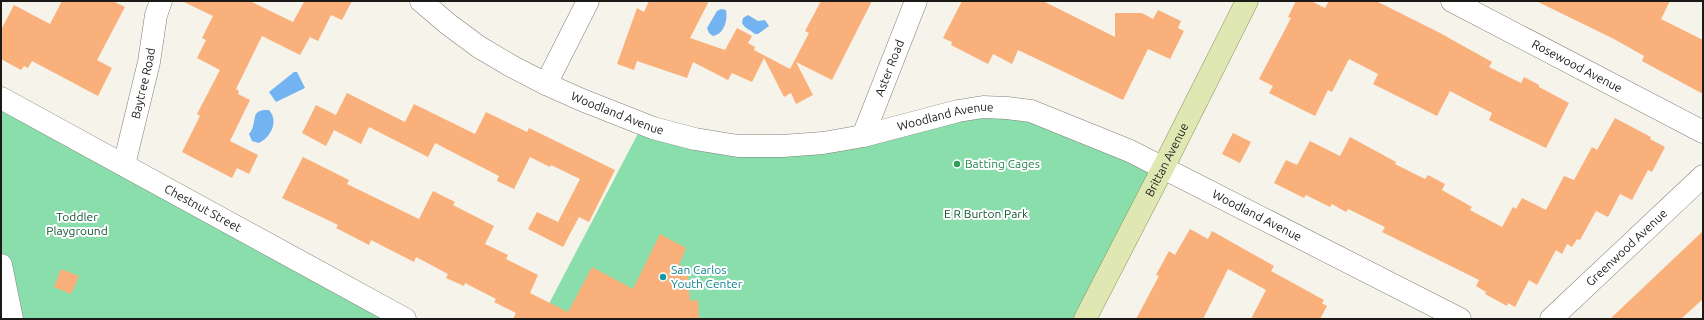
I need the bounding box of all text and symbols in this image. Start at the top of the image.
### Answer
street label: Rosewood Avenue [1530,37,1625,95]
street label: Aster Road [872,38,906,98]
street label: Baytree Road [128,47,157,120]
street label: Woodland Avenue [569,89,665,137]
street label: Woodland Avenue [896,100,994,133]
street label: Brittan Avenue [1142,121,1191,199]
place label: Batting Cages [965,157,1040,170]
marker: Batting Cages [952,159,962,169]
street label: Chestnut Street [162,182,244,234]
street label: Woodland Avenue [1210,187,1304,243]
street label: Greenwood Avenue [1583,206,1670,289]
park label: E R Burton Park [944,207,1028,220]
park label: Toddler Playground [46,210,108,237]
place label: San Carlos Youth Center [671,263,743,290]
marker: San Carlos Youth Center [658,272,668,282]

